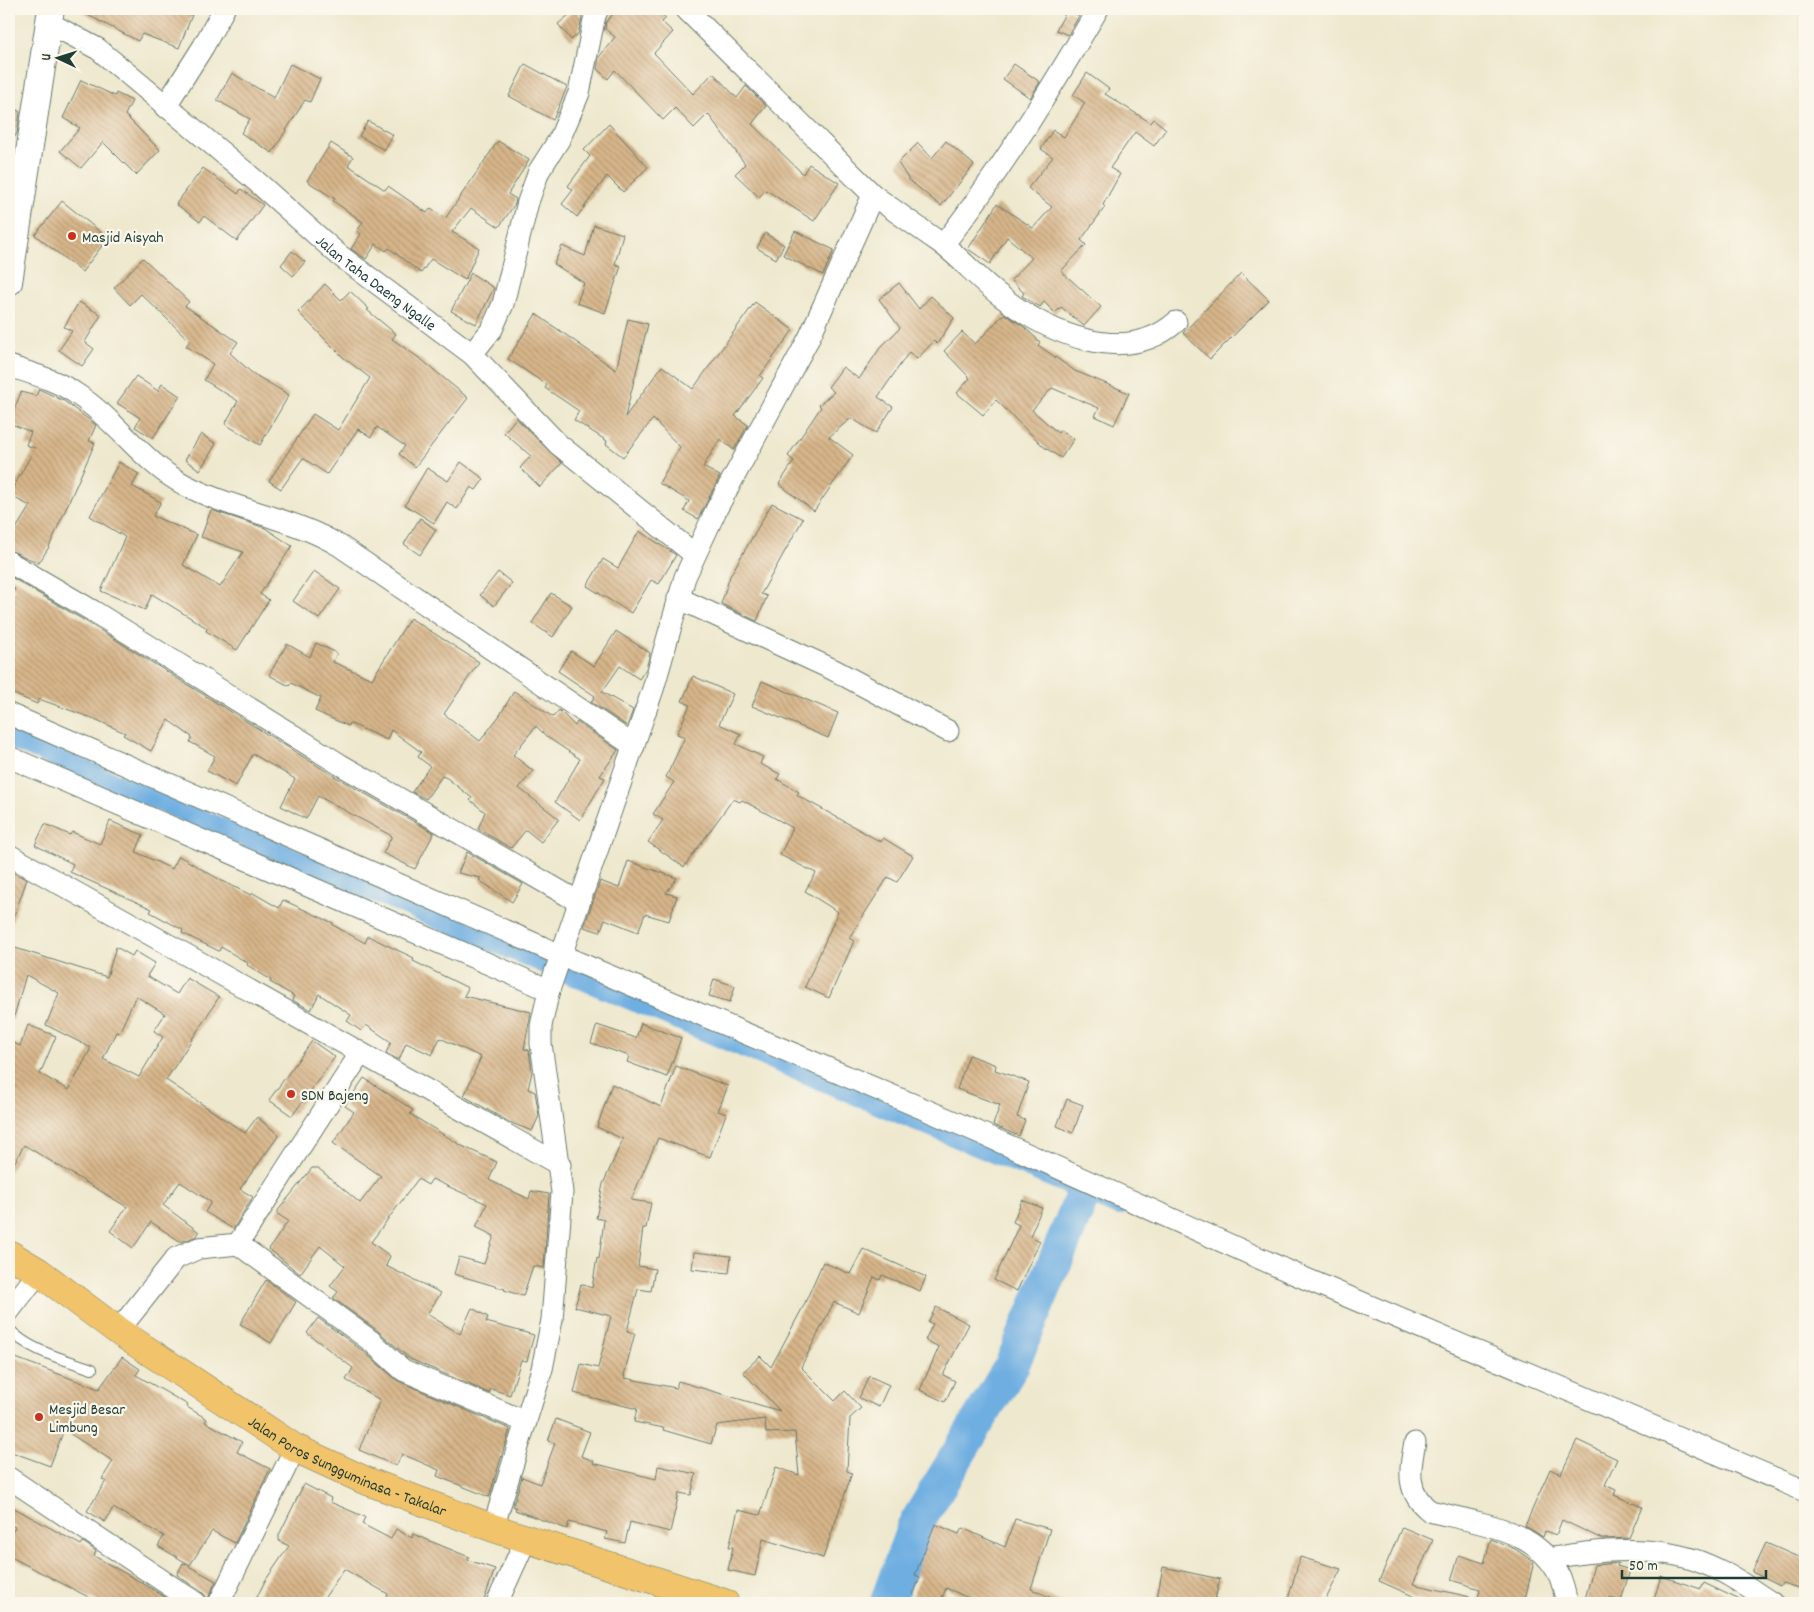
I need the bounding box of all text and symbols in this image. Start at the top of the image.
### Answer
north arrow [32,32,82,82]
text: U [37,53,57,61]
place label: Masjid Aisyah [82,227,164,250]
marker: Masjid Aisyah [66,230,78,242]
street label: Jalan Taha Daeng Ngalle [310,231,440,338]
place label: SDN Bajeng [301,1085,369,1108]
marker: SDN Bajeng [285,1088,297,1100]
place label: Mesjid Besar Limbung [49,1399,125,1440]
marker: Mesjid Besar Limbung [33,1411,45,1423]
street label: Jalan Poros Sungguminasa - Takalar [243,1411,449,1524]
scale bar [1622,1547,1765,1579]
text: 50 m [1629,1556,1658,1578]

